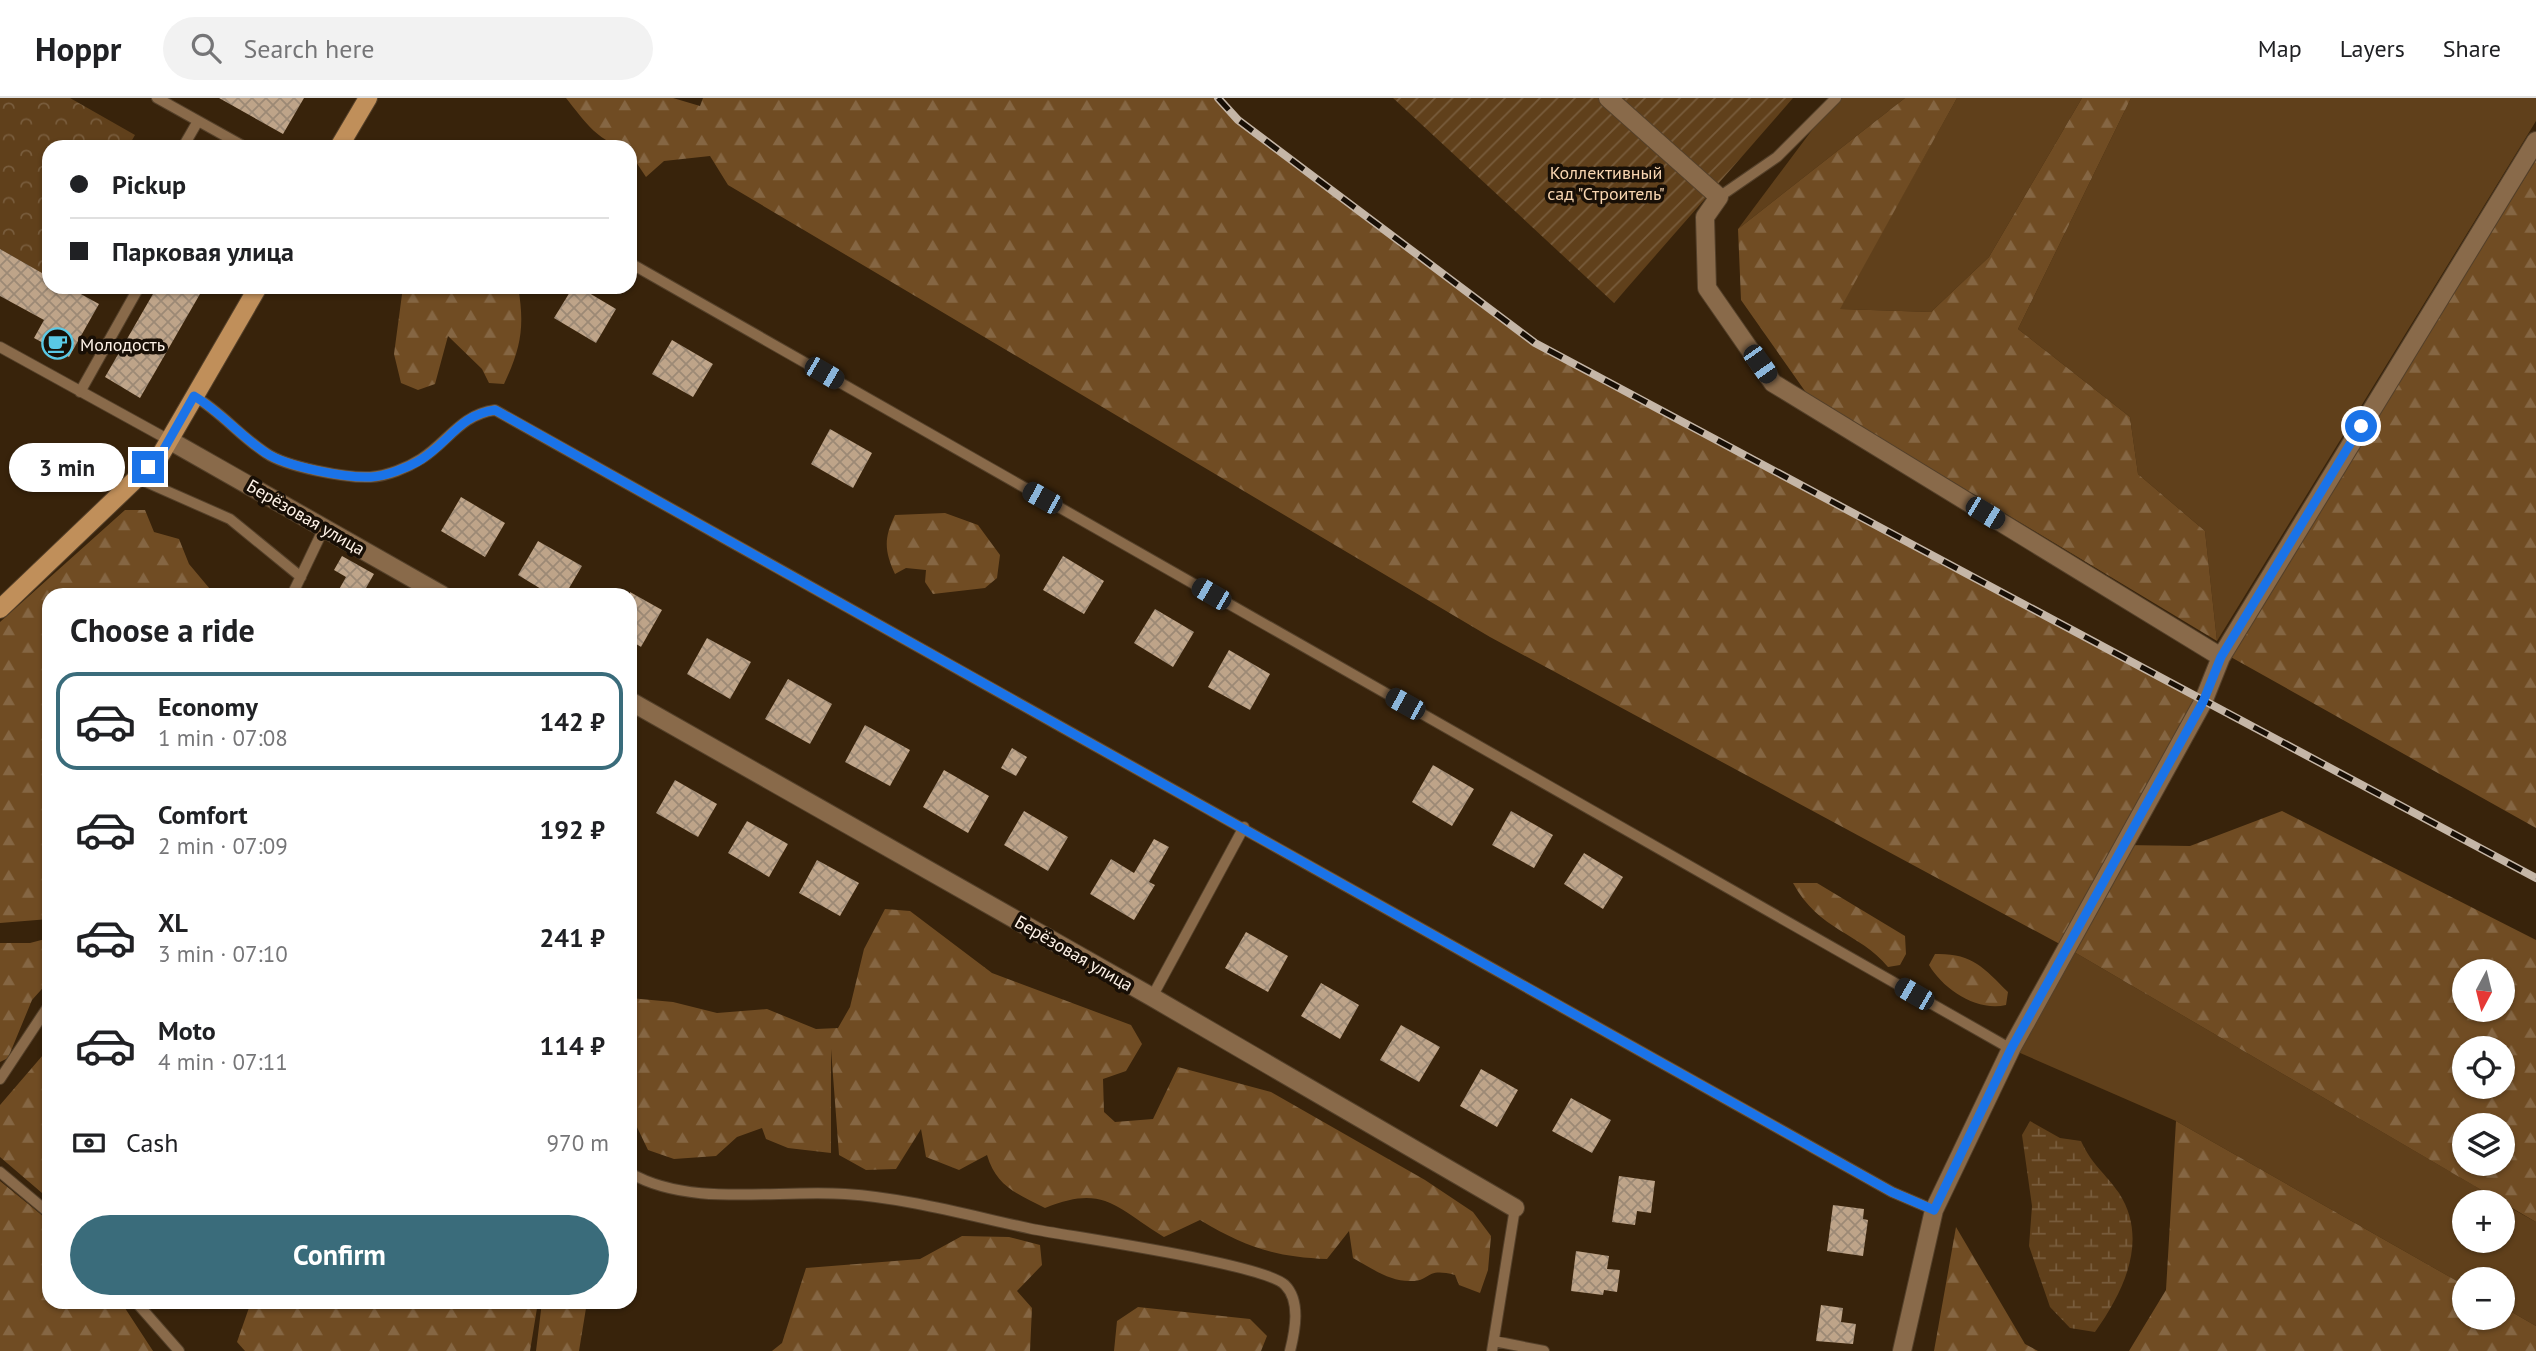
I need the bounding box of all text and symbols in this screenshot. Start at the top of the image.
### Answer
search box [163,17,653,80]
text: Hoppr [35,27,121,70]
icon: search [187,29,225,67]
text: Search here [243,32,375,65]
text: Map [2258,33,2302,64]
text: Layers [2340,33,2405,64]
text: Share [2443,33,2501,64]
park label: Коллективный сад "Строитель" [1547,161,1665,205]
text: Pickup [112,168,186,201]
text: Парковая улица [112,235,294,268]
cafe icon: Молодость [40,327,74,361]
place label: Молодость [80,333,165,356]
car [1740,341,1781,387]
car [801,353,848,393]
route start [2345,410,2377,442]
callout: 3 min [8,442,124,492]
route end [132,451,164,483]
text: 3 min [39,453,95,482]
street label: Берёзовая улица [243,474,369,560]
car [1019,479,1066,517]
car [1962,493,2009,533]
car [1188,574,1235,614]
text: Choose a ride [70,609,255,651]
car [1382,685,1429,723]
icon: car [74,690,137,753]
text: Economy [158,690,258,723]
text: 142 ₽ [539,705,605,738]
text: 1 min · 07:08 [158,723,288,752]
icon: car [74,798,137,861]
text: Comfort [158,798,248,831]
text: 192 ₽ [539,813,605,846]
text: 2 min · 07:09 [158,831,288,860]
icon: car [74,906,137,969]
text: XL [158,906,188,939]
street label: Берёзовая улица [1011,910,1137,996]
text: 241 ₽ [539,921,605,954]
text: 3 min · 07:10 [158,939,288,968]
north arrow [2452,959,2515,1022]
map controls [2452,959,2515,1330]
car [1891,974,1938,1014]
icon: car [74,1014,137,1077]
text: Moto [158,1014,216,1047]
text: 114 ₽ [539,1029,605,1062]
button: locate [2452,1036,2515,1099]
text: 4 min · 07:11 [158,1047,288,1076]
button: layers [2452,1113,2515,1176]
icon: cash [70,1124,108,1162]
text: Cash [126,1126,178,1159]
text: 970 m [547,1128,609,1157]
button: + [2452,1190,2515,1253]
button: Confirm [70,1215,609,1295]
button: − [2452,1267,2515,1330]

